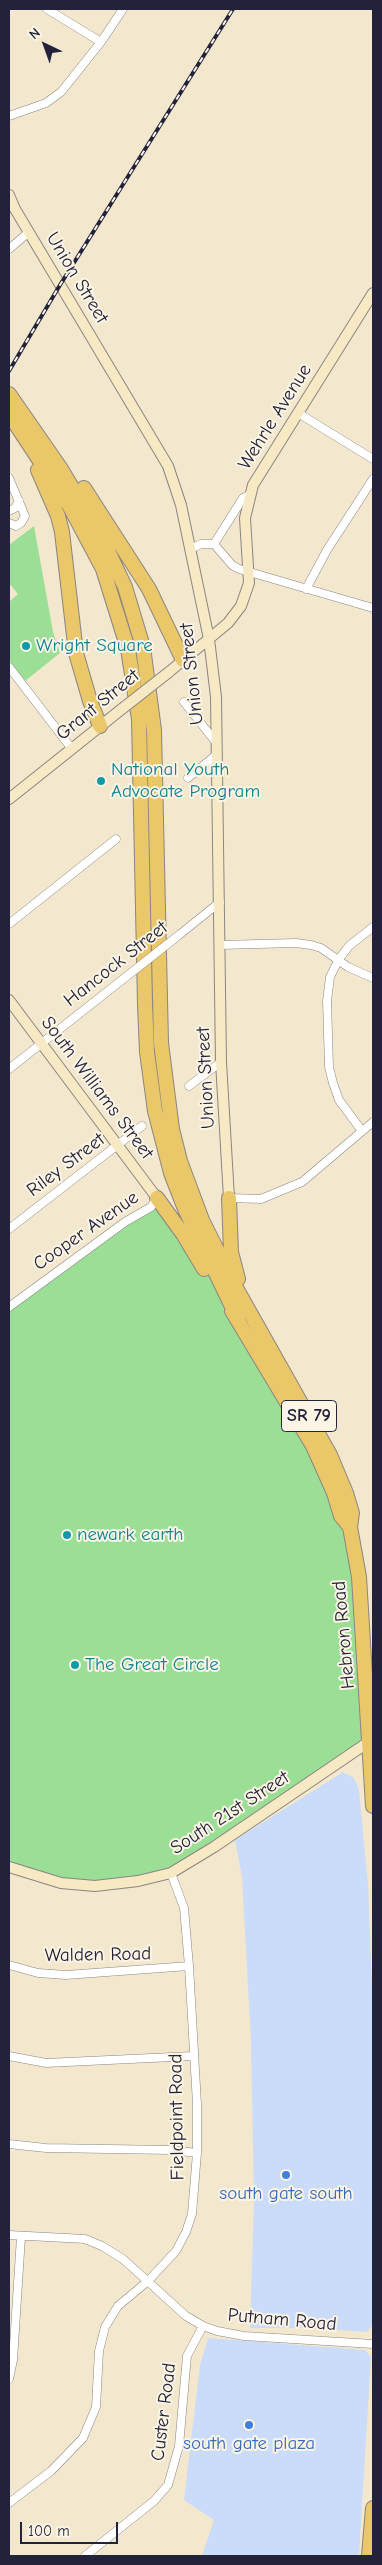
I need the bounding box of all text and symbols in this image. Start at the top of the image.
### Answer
north arrow [20,20,70,70]
text: N [26,24,44,43]
street label: Union Street [41,228,113,328]
street label: Wehrle Avenue [233,360,317,474]
street label: Union Street [175,622,209,726]
place label: Wright Square [36,635,153,657]
marker: Wright Square [20,640,32,652]
street label: Grant Street [52,665,144,745]
place label: National Youth Advocate Program [111,759,260,803]
marker: National Youth Advocate Program [95,775,107,787]
street label: Hancock Street [60,916,172,1012]
street label: South Williams Street [36,1012,158,1164]
street label: Union Street [192,1026,220,1130]
street label: Riley Street [23,1128,109,1202]
street label: Cooper Avenue [29,1186,143,1276]
road number: SR 79 [282,1400,336,1432]
place label: newark earth [77,1524,183,1546]
marker: newark earth [61,1529,73,1541]
street label: Hebron Road [328,1580,360,1690]
place label: The Great Circle [85,1654,219,1676]
marker: The Great Circle [69,1659,81,1671]
street label: South 21st Street [166,1766,294,1860]
street label: Walden Road [45,1943,151,1967]
street label: Fieldpoint Road [164,2053,190,2181]
marker: south gate south [280,2169,292,2181]
place label: south gate south [219,2183,353,2205]
street label: Putnam Road [227,2304,337,2336]
street label: Custer Road [147,2362,181,2462]
marker: south gate plaza [243,2419,255,2431]
place label: south gate plaza [183,2433,315,2455]
scale bar [22,2512,120,2544]
text: 100 m [28,2522,70,2540]

